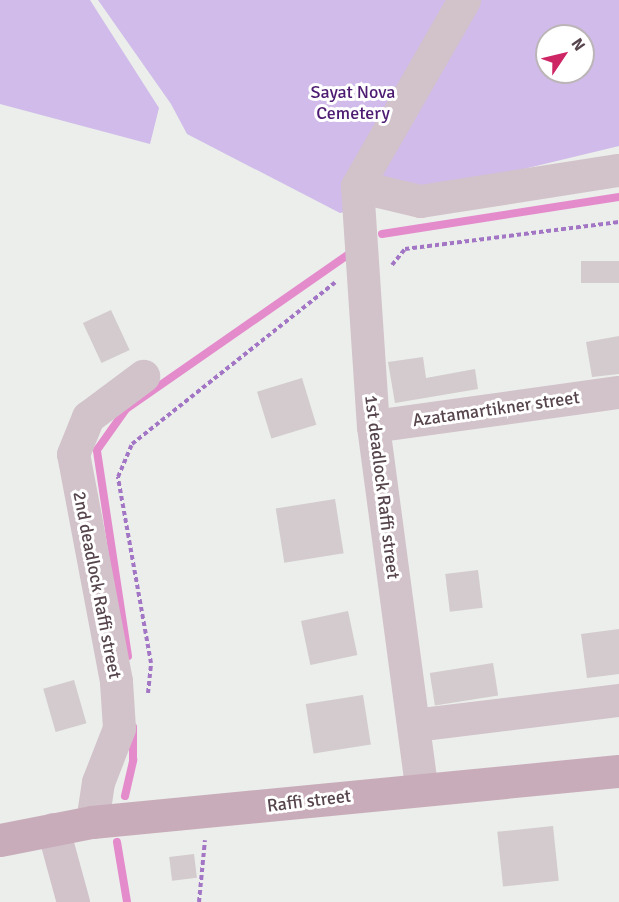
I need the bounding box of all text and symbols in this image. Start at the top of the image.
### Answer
north arrow [535,24,595,84]
text: N [567,35,589,55]
park label: Sayat Nova Cemetery [311,82,395,124]
street label: Azatamartikner street [411,387,581,431]
street label: 1st deadlock Raffi street [360,394,404,580]
street label: 2nd deadlock Raffi street [68,489,126,681]
street label: Raffi street [266,785,352,817]

